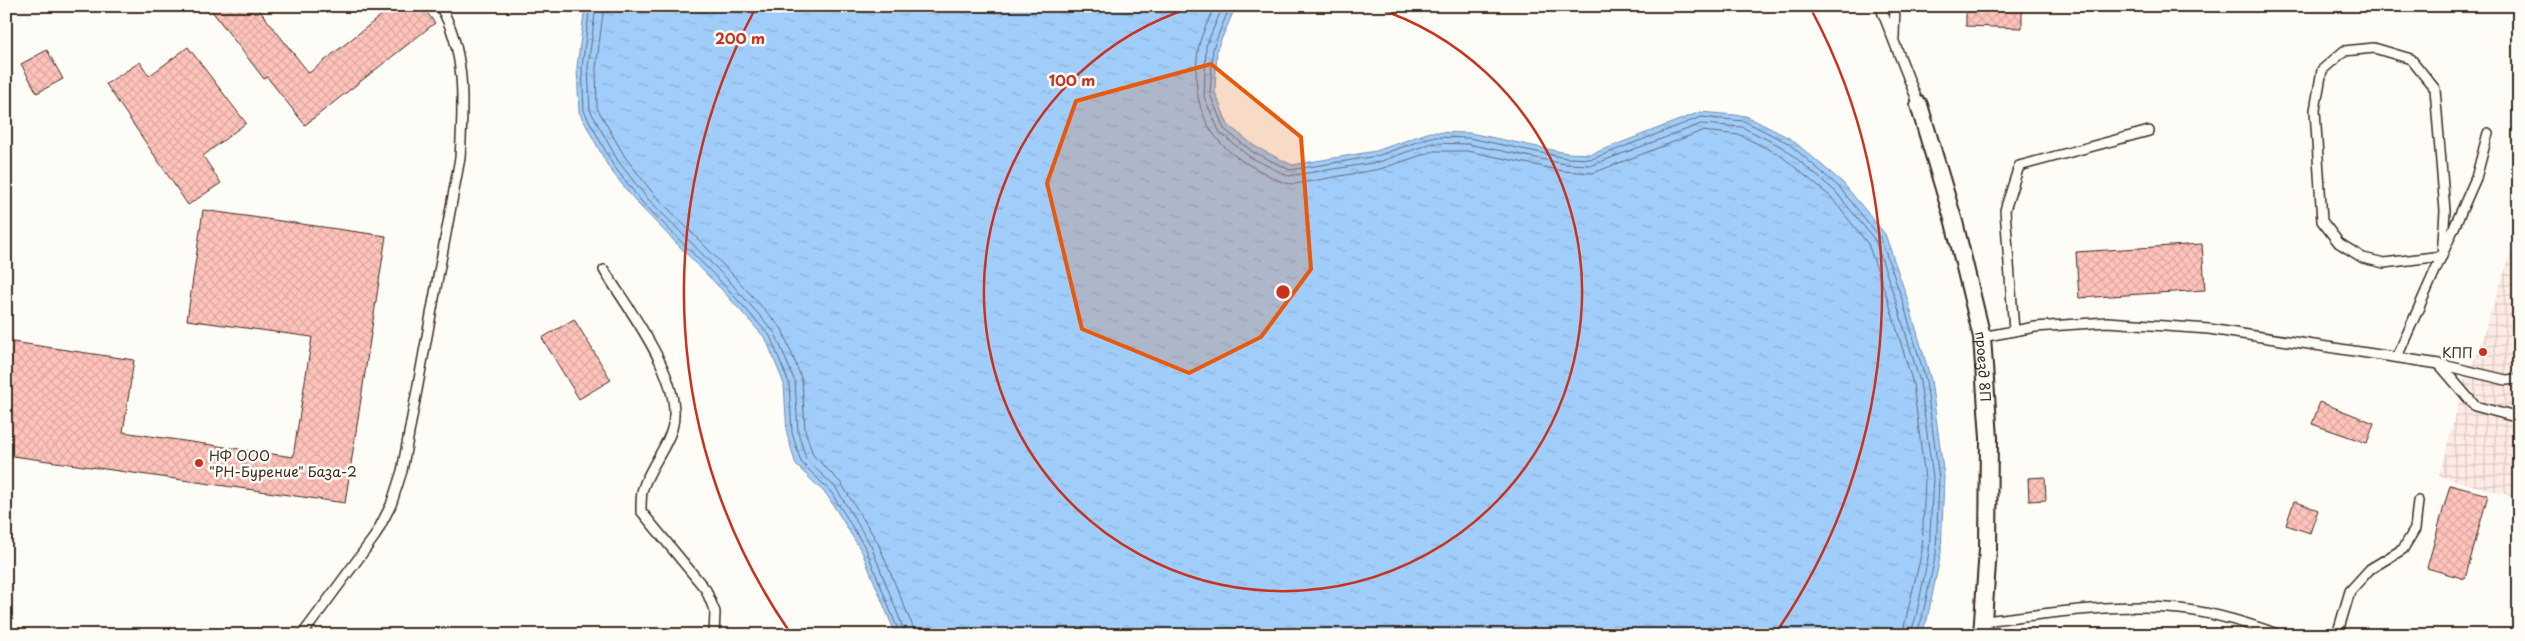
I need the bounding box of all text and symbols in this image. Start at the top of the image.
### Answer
text: 200 m [715,26,765,49]
text: 100 m [1049,68,1095,91]
centre of rings [1274,283,1292,301]
street label: проезд 8П [1970,329,1997,403]
place label: КПП [2442,342,2473,363]
marker: КПП [2477,346,2489,358]
place label: НФ ООО "РН-Бурение" База-2 [209,445,357,482]
marker: НФ ООО "РН-Бурение" База-2 [193,457,205,469]

